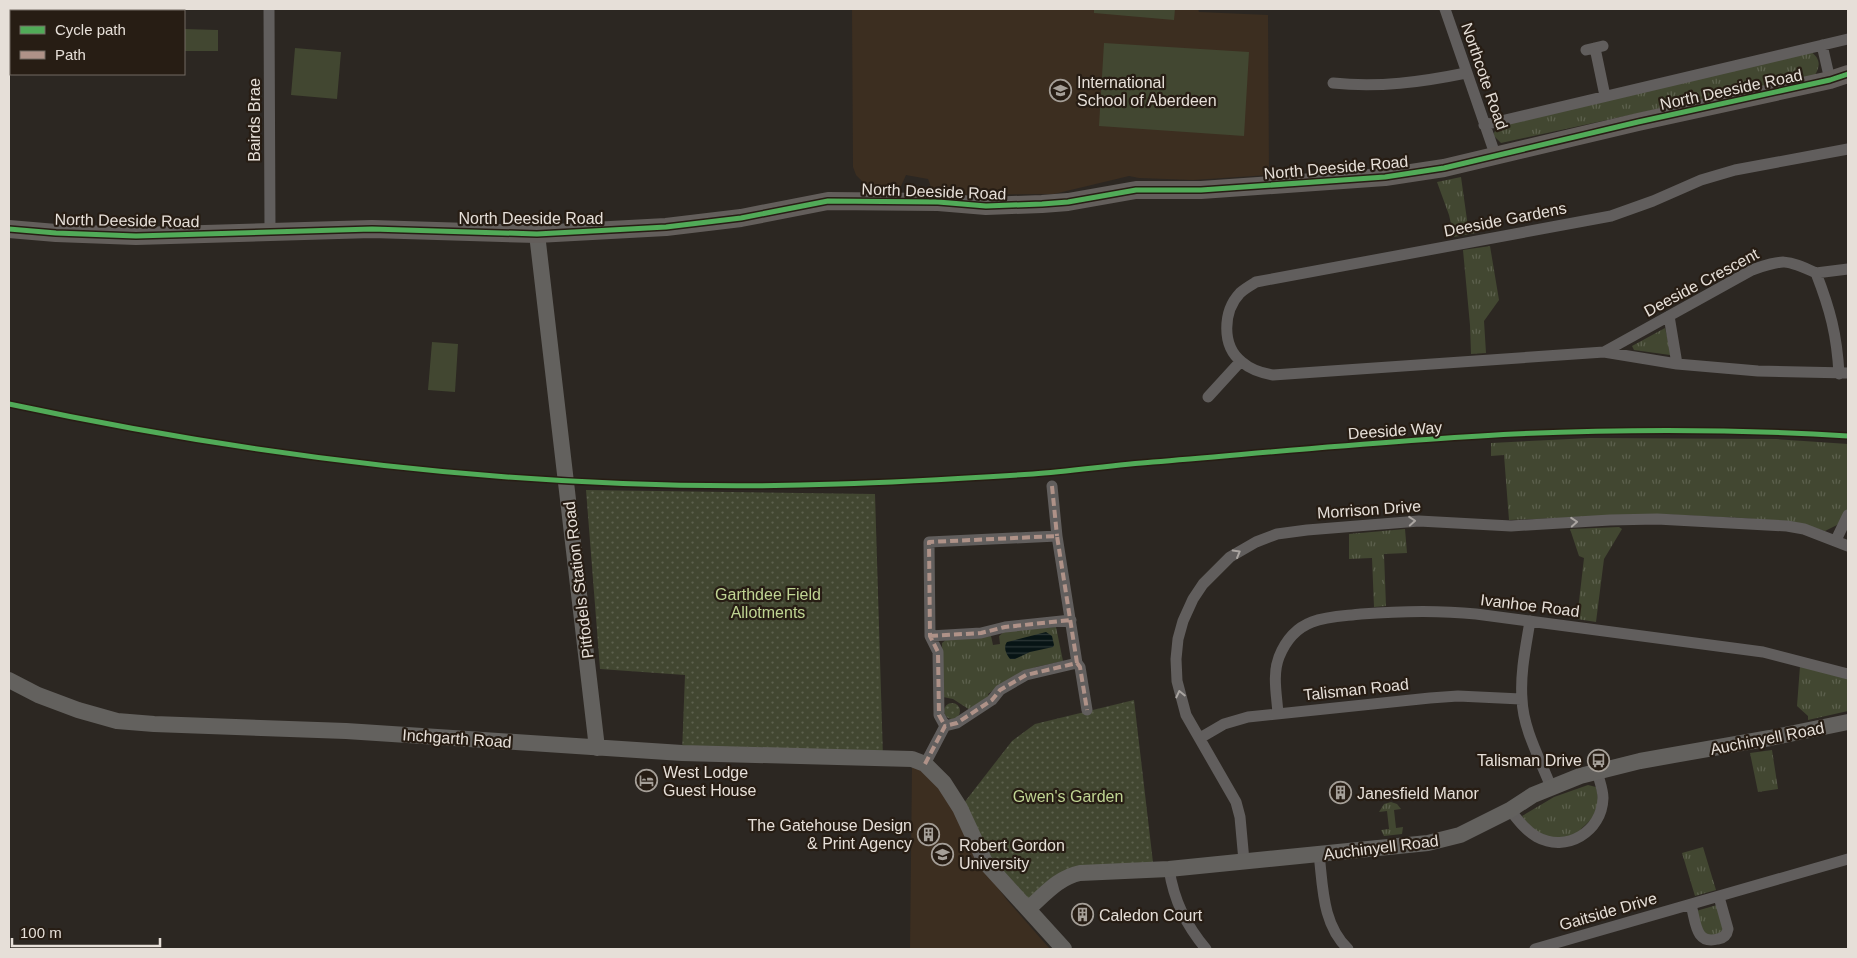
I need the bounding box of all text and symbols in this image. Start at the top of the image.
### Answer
legend [10,10,185,75]
street label: Northcote Road [1458,20,1511,132]
text: Cycle path [55,21,126,38]
text: Path [55,46,86,63]
street label: North Deeside Road [1658,66,1804,113]
place label: International School of Aberdeen [1077,74,1217,109]
street label: Bairds Brae [246,78,263,162]
school or university icon: International School of Aberdeen [1049,79,1073,103]
street label: North Deeside Road [1263,153,1409,182]
street label: North Deeside Road [861,180,1007,203]
street label: Deeside Gardens [1442,199,1568,240]
street label: North Deeside Road [459,210,603,227]
street label: North Deeside Road [54,211,200,230]
street label: Deeside Crescent [1641,245,1762,320]
street label: Deeside Way [1347,419,1443,442]
street label: Morrison Drive [1317,497,1422,522]
street label: Pitfodels Station Road [560,500,597,660]
one-way arrow [1408,516,1416,527]
one-way arrow [1570,517,1578,528]
one-way arrow [1231,549,1240,559]
park label: Garthdee Field Allotments [715,586,821,621]
street label: Ivanhoe Road [1479,591,1580,620]
street label: Talisman Road [1303,676,1410,703]
one-way arrow [1175,690,1186,699]
street label: Auchinyell Road [1709,719,1825,758]
street label: Inchgarth Road [402,726,512,751]
bus stop icon: Talisman Drive [1586,748,1610,772]
place label: Talisman Drive [1477,752,1582,769]
place label: West Lodge Guest House [663,764,756,799]
hotel icon: West Lodge Guest House [635,769,659,793]
building icon: Janesfield Manor [1329,781,1353,805]
place label: Janesfield Manor [1357,785,1480,802]
park label: Gwen's Garden [1013,788,1123,805]
place label: The Gatehouse Design & Print Agency [747,817,912,852]
building icon: The Gatehouse Design & Print Agency [916,822,940,846]
street label: Auchinyell Road [1323,832,1439,863]
place label: Robert Gordon University [959,837,1065,872]
school or university icon: Robert Gordon University [931,842,955,866]
street label: Gaitside Drive [1557,889,1659,933]
building icon: Caledon Court [1071,903,1095,927]
place label: Caledon Court [1099,907,1203,924]
scale bar [12,916,160,948]
text: 100 m [20,924,62,941]

